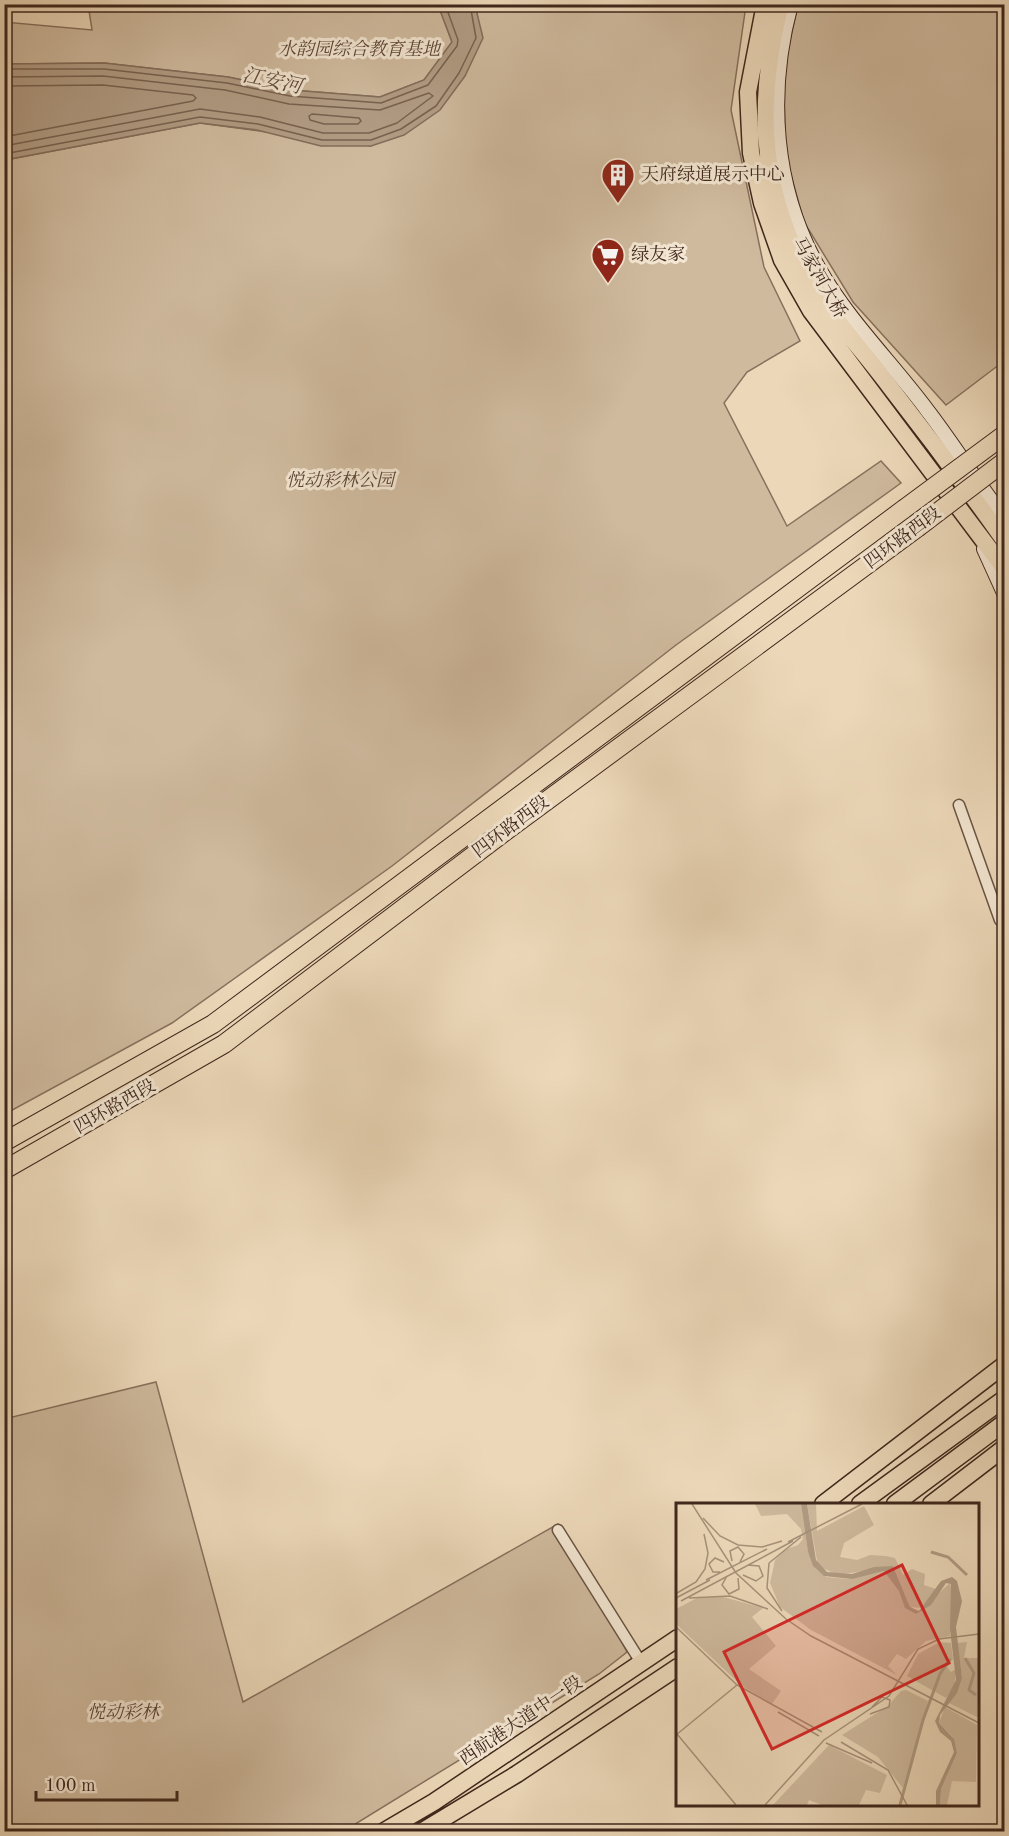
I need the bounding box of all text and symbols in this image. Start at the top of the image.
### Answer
park label: 水韵园综合教育基地 [278,39,442,59]
water label: 江安河 [241,64,307,99]
building icon: 天府绿道展示中心 [600,157,636,204]
place label: 天府绿道展示中心 [641,164,785,184]
street label: 马家河大桥 [789,234,851,321]
supermarket icon: 绿友家 [590,237,626,284]
place label: 绿友家 [631,244,685,264]
park label: 悦动彩林公园 [286,470,397,490]
street label: 四环路西段 [860,502,944,572]
street label: 四环路西段 [468,791,552,861]
street label: 四环路西段 [71,1075,158,1137]
inset map [676,1503,979,1806]
street label: 西航港大道中一段 [455,1672,586,1769]
park label: 悦动彩林 [87,1702,162,1722]
scale bar [36,1764,177,1802]
text: 100 m [45,1777,96,1795]

